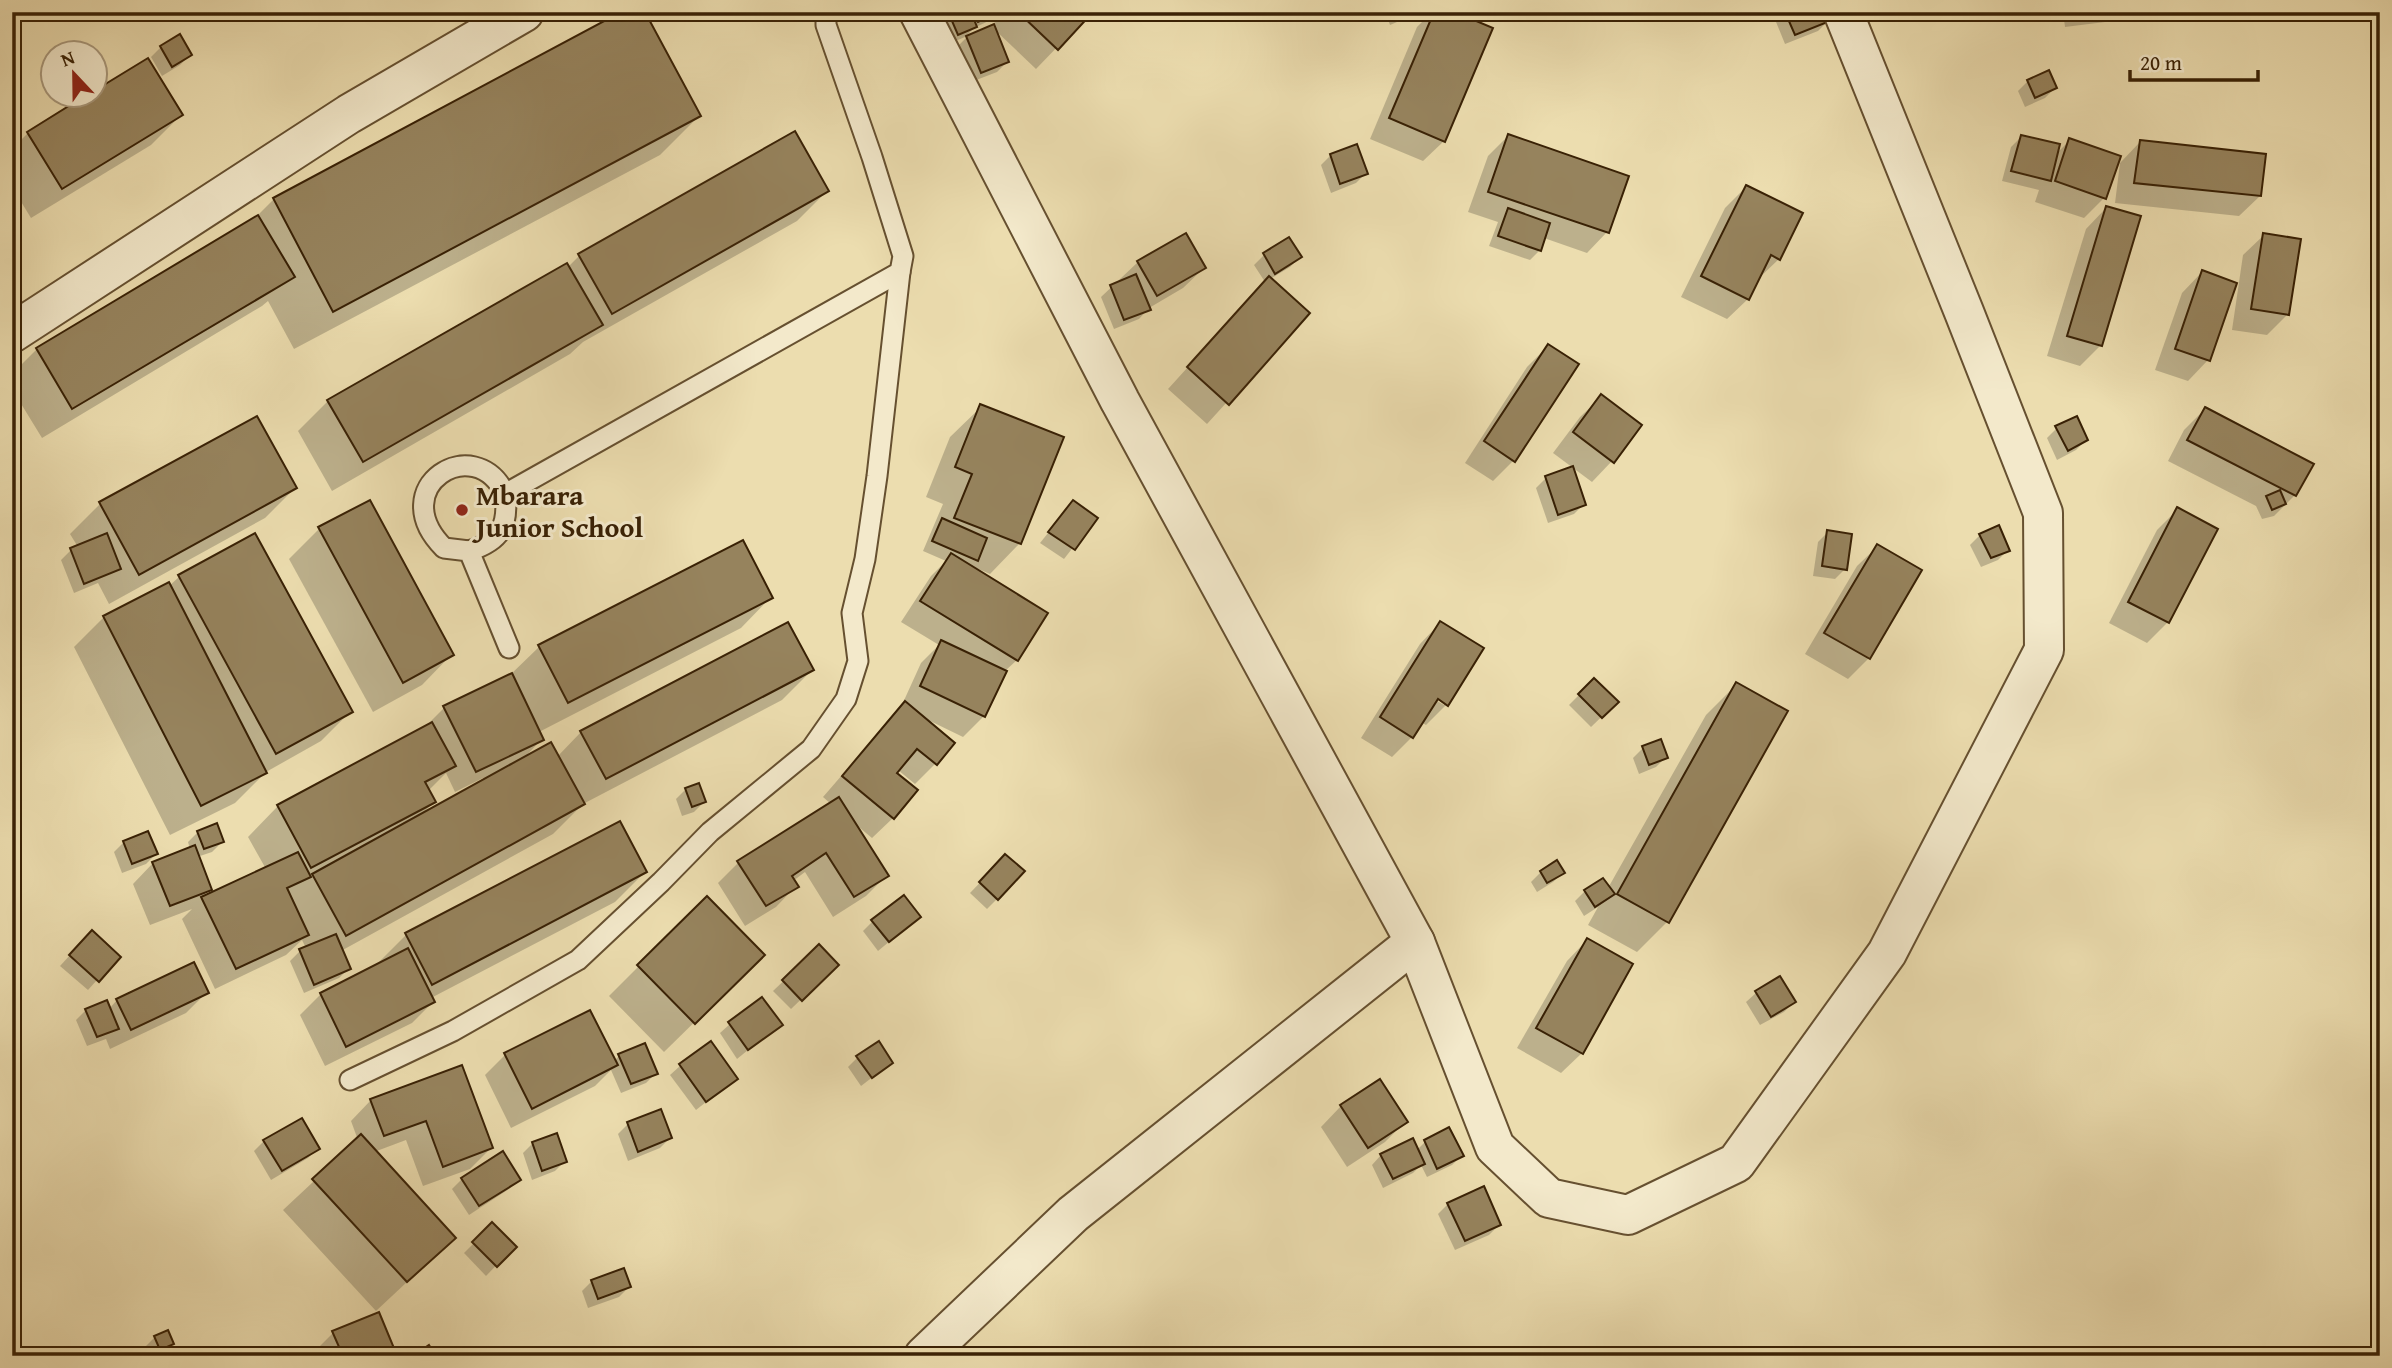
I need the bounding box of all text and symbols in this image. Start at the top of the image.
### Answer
north arrow [38,38,108,108]
scale bar [2130,38,2257,82]
text: N [56,43,79,74]
text: 20 m [2140,47,2182,78]
place label: Mbarara Junior School [472,474,643,547]
marker: Mbarara Junior School [454,502,470,518]

